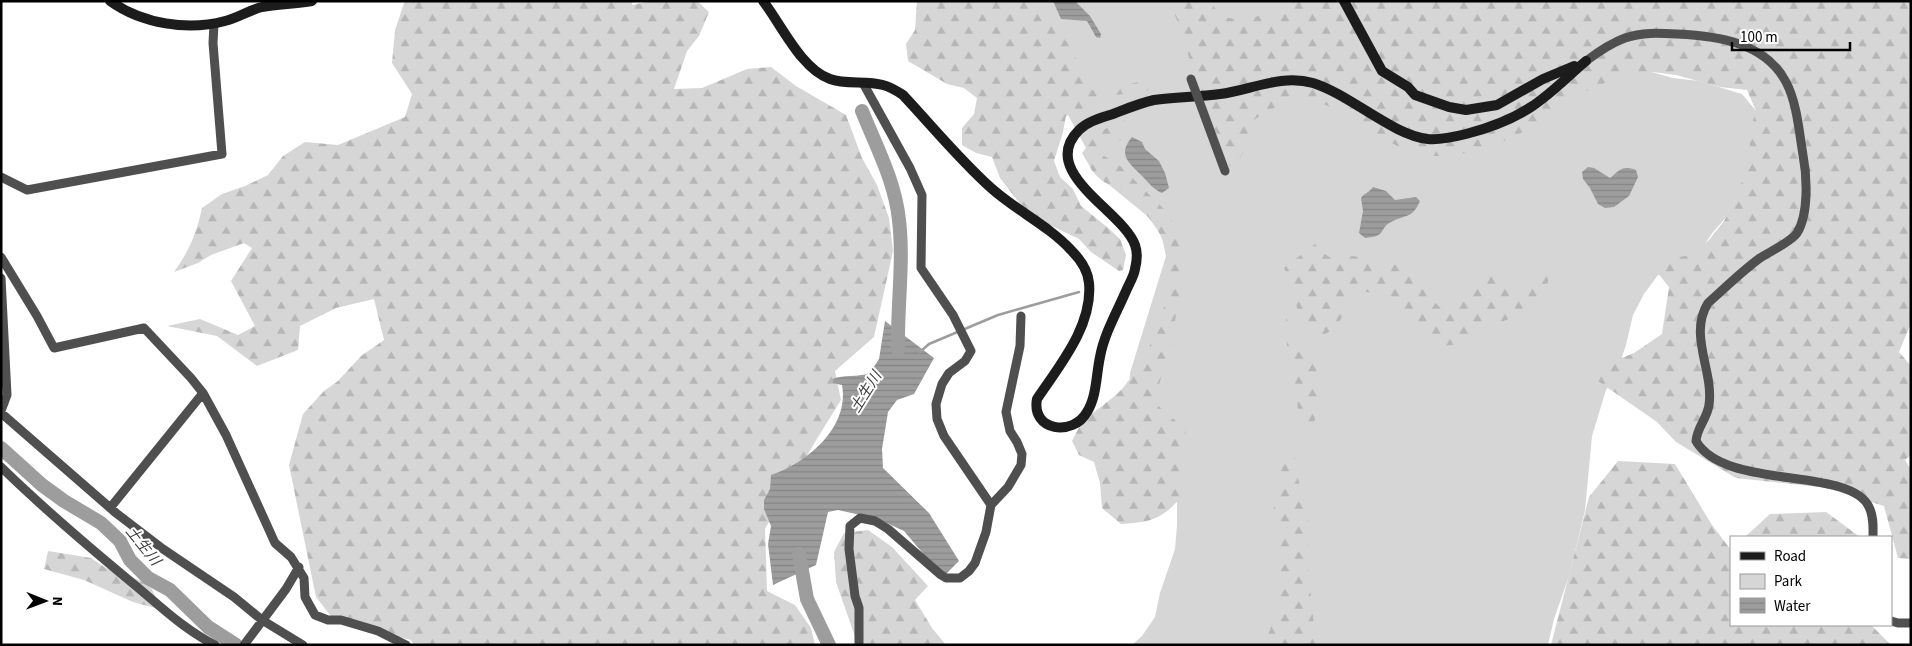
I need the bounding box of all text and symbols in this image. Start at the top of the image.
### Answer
scale bar [1732,20,1850,52]
text: 100 m [1740,27,1778,48]
water label: 土生川 [845,366,888,417]
water label: 土生川 [121,522,167,572]
legend [1730,536,1892,626]
text: Road [1774,546,1806,567]
text: Park [1774,571,1803,592]
north arrow [20,576,70,626]
text: N [47,596,67,606]
text: Water [1774,596,1811,617]

